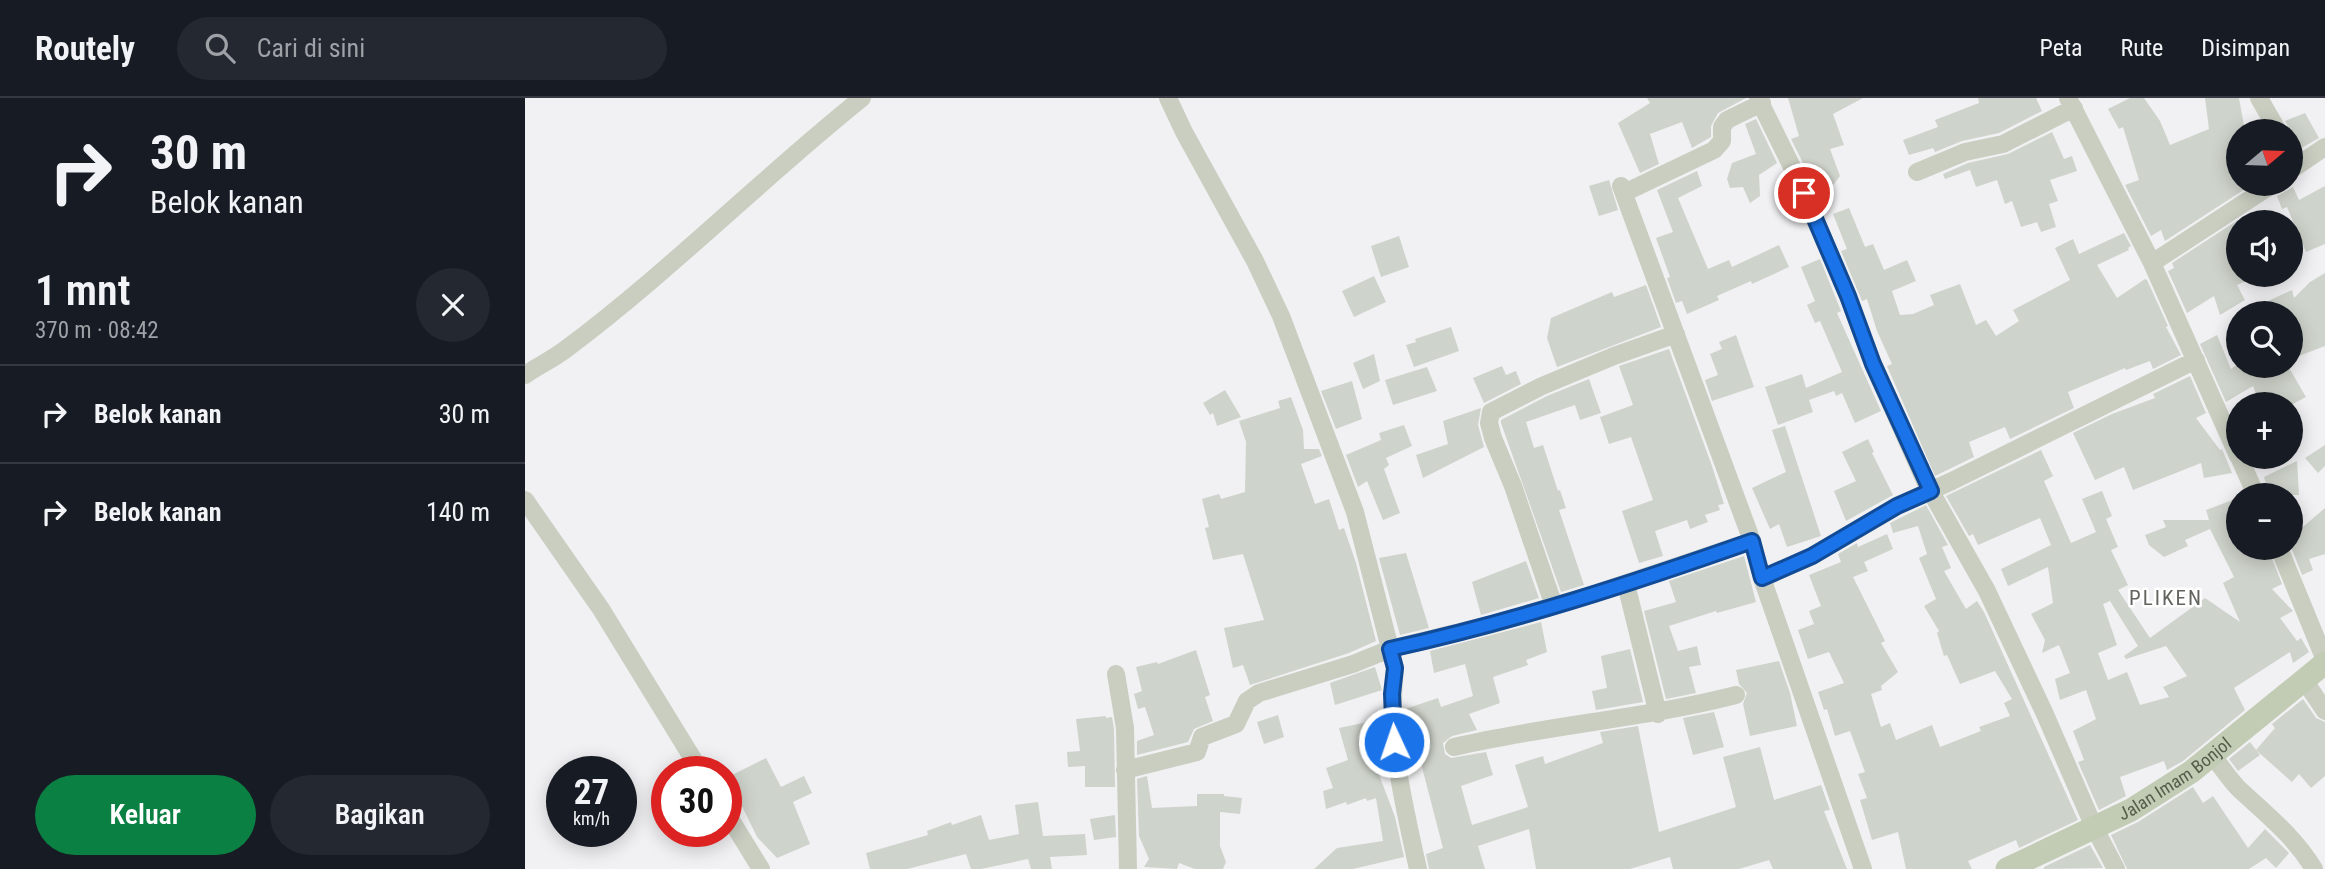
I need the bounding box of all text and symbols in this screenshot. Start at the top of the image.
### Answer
search box [177,17,667,80]
text: Routely [35,29,135,68]
icon: search [201,29,239,67]
text: Cari di sini [257,33,365,63]
text: Peta [2040,34,2083,62]
text: Rute [2121,34,2163,62]
text: Disimpan [2201,34,2290,62]
north arrow [2226,119,2303,196]
map controls [2226,119,2303,560]
text: 30 m [150,124,247,181]
icon: right [35,126,126,217]
pin [1774,163,1834,223]
icon: arrive [1785,174,1823,212]
text: Belok kanan [150,183,304,221]
button: sound [2226,210,2303,287]
text: 1 mnt [35,266,130,315]
button: close [416,268,490,342]
button: search [2226,301,2303,378]
text: 370 m · 08:42 [35,317,159,344]
button: + [2226,392,2303,469]
icon: right [35,395,73,433]
text: Belok kanan [94,399,221,429]
text: 30 m [439,399,490,429]
button: − [2226,483,2303,560]
icon: right [35,493,73,531]
text: Belok kanan [94,497,221,527]
text: 140 m [426,497,490,527]
district label: PLIKEN [2129,586,2203,610]
position arrow [1357,705,1431,779]
street label: Jalan Imam Bonjol [2115,733,2235,824]
speed limit sign: 30 [651,756,742,847]
text: 27 [574,772,609,813]
button: Keluar [35,775,256,855]
button: Bagikan [270,775,490,855]
text: km/h [573,808,610,829]

